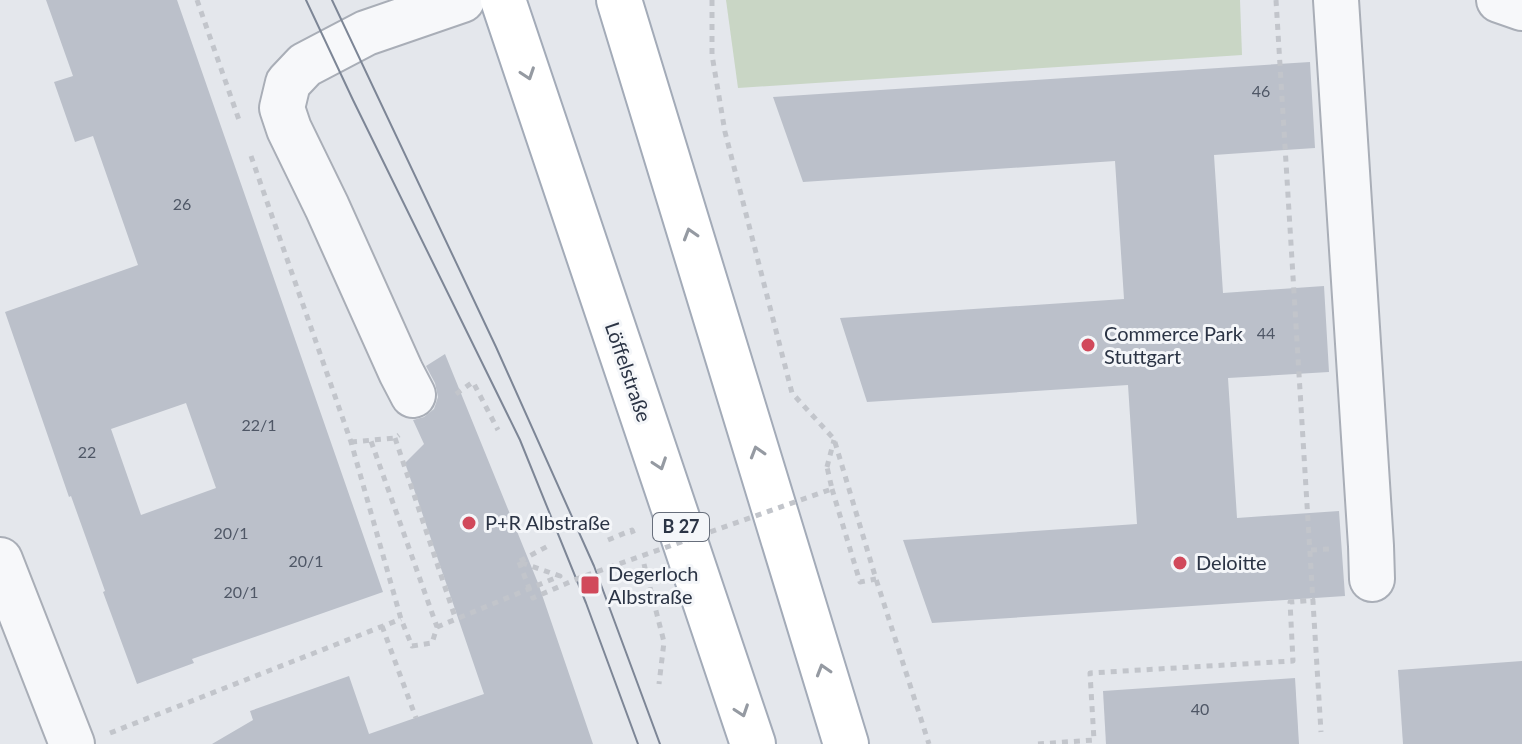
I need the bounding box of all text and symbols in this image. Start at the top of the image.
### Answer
one-way arrow [518,66,534,80]
house number: 46 [1252,81,1270,100]
house number: 26 [173,194,191,213]
one-way arrow [684,228,700,242]
street label: Löffelstraße [601,319,657,425]
place label: Commerce Park Stuttgart [1104,321,1244,368]
house number: 44 [1257,323,1275,342]
marker: Commerce Park Stuttgart [1079,336,1097,354]
house number: 22/1 [241,415,277,434]
house number: 22 [78,442,96,461]
one-way arrow [750,446,766,459]
one-way arrow [650,456,666,470]
place label: P+R Albstraße [485,510,610,534]
road number: B 27 [653,513,709,541]
marker: P+R Albstraße [460,514,478,532]
house number: 20/1 [213,523,249,542]
place label: Deloitte [1196,550,1267,574]
house number: 20/1 [288,551,324,570]
marker: Deloitte [1171,554,1189,572]
place label: Degerloch Albstraße [608,561,698,608]
marker: Degerloch Albstraße [579,574,601,596]
house number: 20/1 [223,582,259,601]
one-way arrow [816,663,832,677]
house number: 40 [1191,699,1209,718]
one-way arrow [733,703,749,717]

